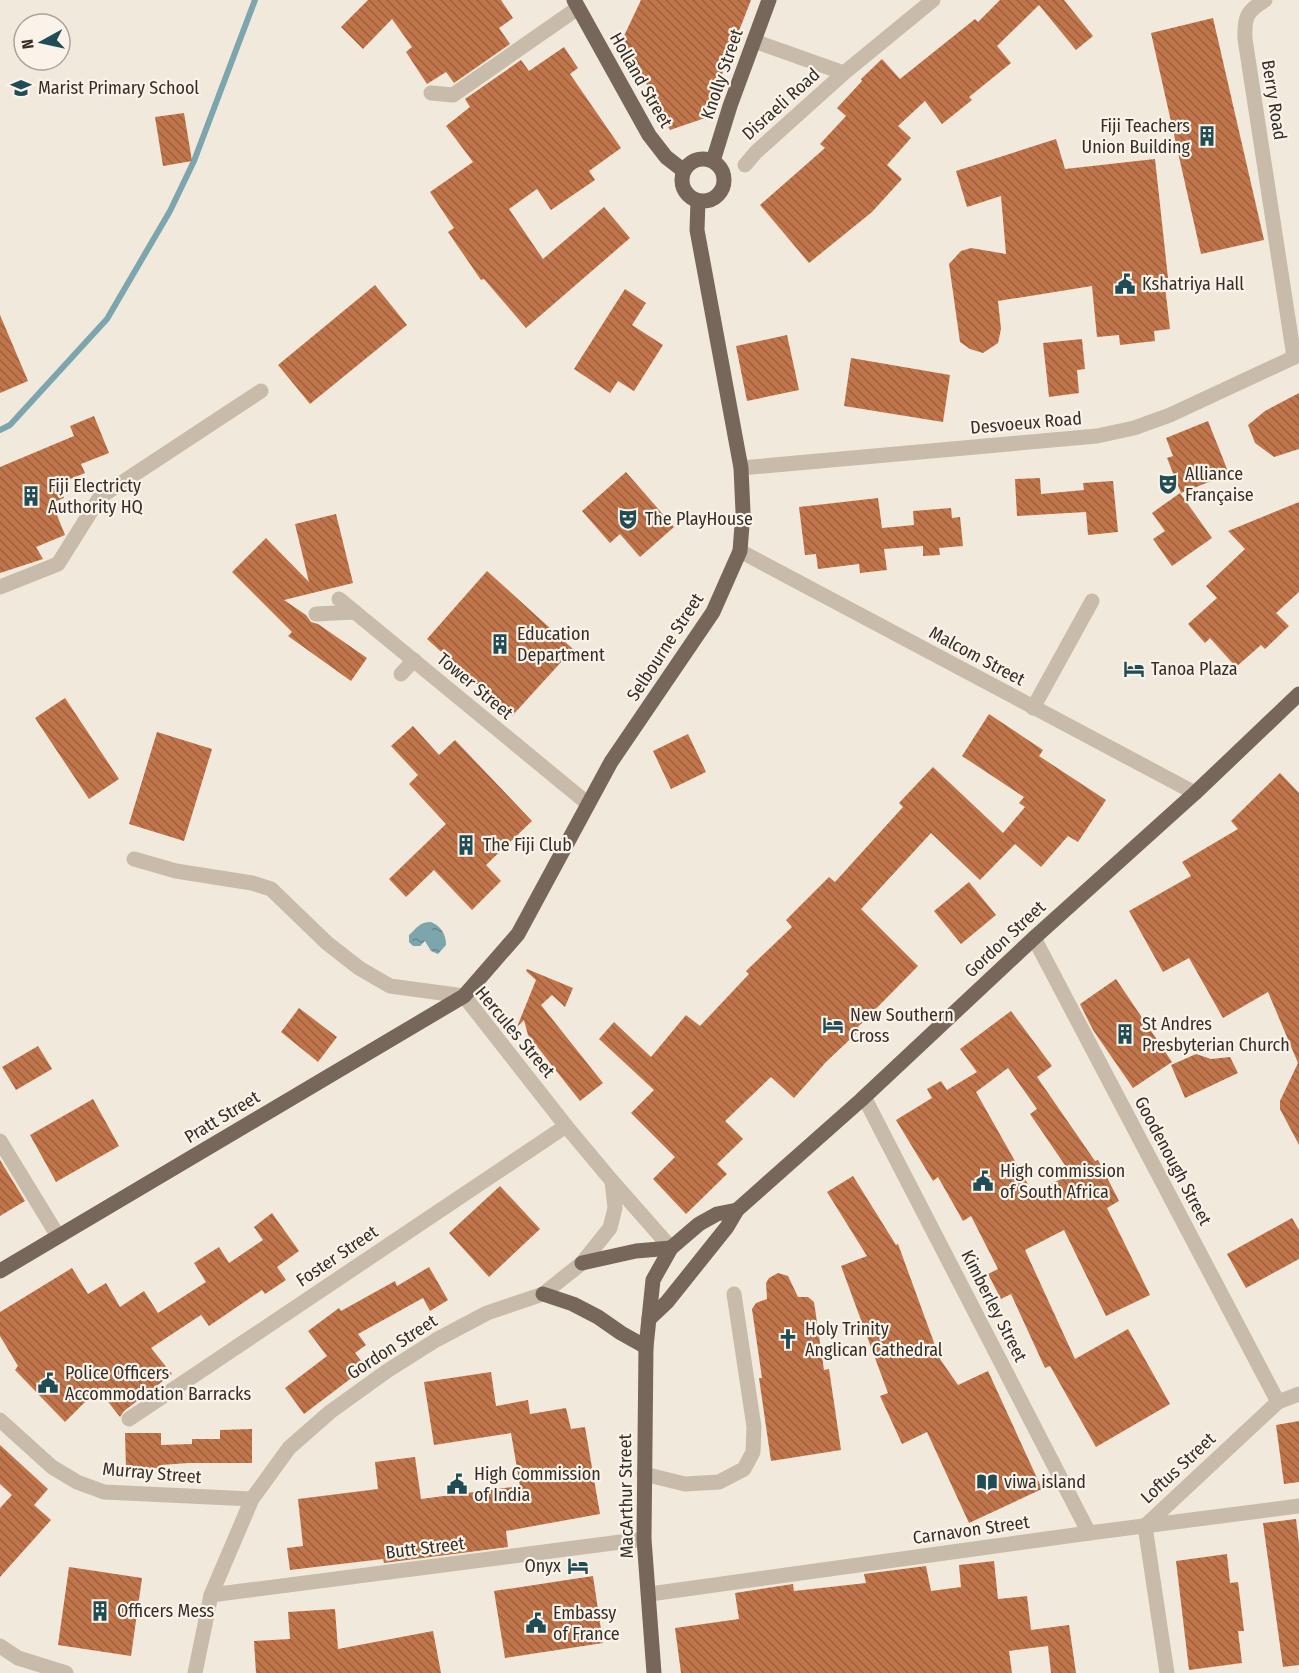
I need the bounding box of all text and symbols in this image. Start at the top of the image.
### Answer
north arrow [12,12,72,72]
street label: Knolly Street [696,26,748,122]
street label: Holland Street [605,28,677,132]
text: N [18,38,38,50]
street label: Berry Road [1257,58,1291,142]
street label: Disraeli Road [738,63,824,145]
school or university icon: Marist Primary School [9,76,33,100]
place label: Marist Primary School [38,77,199,99]
place label: Fiji Teachers Union Building [1082,115,1191,158]
building icon: Fiji Teachers Union Building [1195,124,1219,148]
public building icon: Kshatriya Hall [1113,272,1137,296]
place label: Kshatriya Hall [1142,273,1244,295]
street label: Desvoeux Road [969,407,1083,439]
place label: Alliance Française [1185,463,1254,506]
theatre icon: Alliance Française [1156,472,1180,496]
place label: Fiji Electricty Authority HQ [48,475,143,518]
building icon: Fiji Electricty Authority HQ [19,484,43,508]
theatre icon: The PlayHouse [616,507,640,531]
place label: The PlayHouse [645,508,753,530]
street label: Selbourne Street [622,589,708,705]
street label: Malcom Street [925,622,1029,690]
place label: Education Department [517,623,605,666]
building icon: Education Department [488,632,512,656]
street label: Tower Street [433,648,517,724]
hotel icon: Tanoa Plaza [1122,657,1146,681]
place label: Tanoa Plaza [1151,658,1238,680]
building icon: The Fiji Club [454,833,478,857]
place label: The Fiji Club [483,834,572,856]
street label: Gordon Street [960,896,1050,982]
street label: Hercules Street [470,982,560,1082]
place label: New Southern Cross [850,1004,954,1047]
hotel icon: New Southern Cross [821,1013,845,1037]
place label: St Andres Presbyterian Church [1142,1013,1290,1056]
building icon: St Andres Presbyterian Church [1113,1022,1137,1046]
street label: Pratt Street [180,1086,264,1148]
street label: Goodenough Street [1130,1093,1216,1229]
place label: High commission of South Africa [1000,1160,1125,1203]
public building icon: High commission of South Africa [971,1169,995,1193]
street label: Foster Street [292,1221,382,1291]
street label: Kimberley Street [956,1246,1032,1366]
street label: Gordon Street [343,1310,441,1384]
place label: Holy Trinity Anglican Cathedral [805,1318,943,1361]
church icon: Holy Trinity Anglican Cathedral [776,1327,800,1351]
place label: Police Officers Accommodation Barracks [65,1362,251,1405]
public building icon: Police Officers Accommodation Barracks [36,1371,60,1395]
street label: Loftus Street [1136,1428,1220,1508]
street label: MacArthur Street [614,1433,638,1559]
street label: Murray Street [102,1458,203,1488]
place label: High Commission of India [474,1463,601,1506]
library icon: viwa island [975,1470,999,1494]
place label: viwa island [1004,1471,1086,1493]
public building icon: High Commission of India [445,1472,469,1496]
street label: Carnavon Street [911,1511,1031,1549]
street label: Butt Street [384,1532,466,1564]
hotel icon: Onyx [566,1554,590,1578]
place label: Onyx [524,1555,561,1577]
building icon: Officers Mess [88,1599,112,1623]
place label: Officers Mess [117,1600,215,1622]
place label: Embassy of France [553,1602,620,1645]
public building icon: Embassy of France [524,1611,548,1635]

